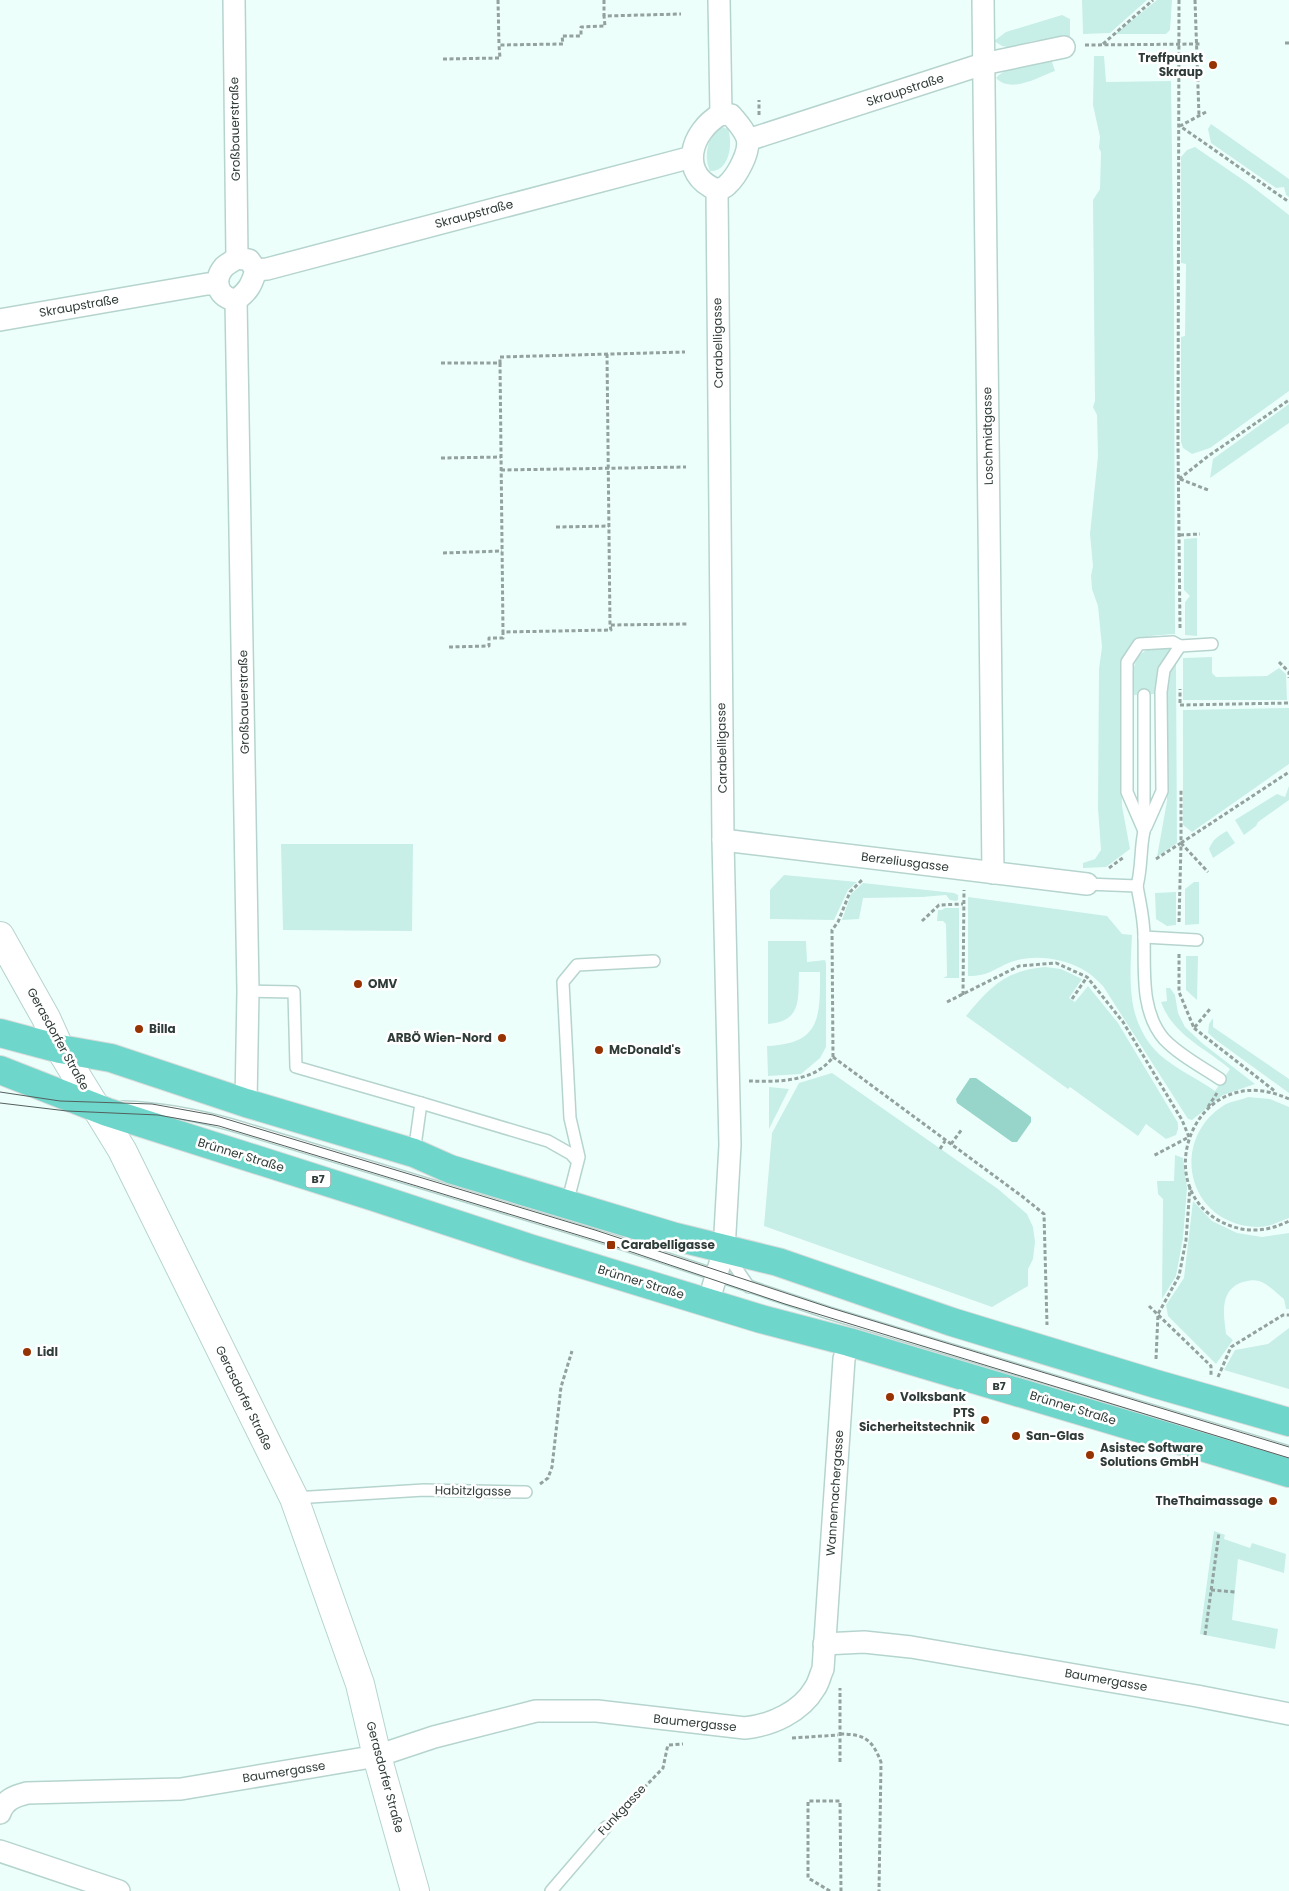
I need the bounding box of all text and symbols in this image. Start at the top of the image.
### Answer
place label: Treffpunkt Skraup [1138,49,1203,80]
marker: Treffpunkt Skraup [1207,59,1219,71]
street label: Skraupstraße [864,69,946,110]
street label: Großbauerstraße [225,77,244,181]
street label: Skraupstraße [433,195,515,232]
street label: Skraupstraße [38,290,120,321]
street label: Carabelligasse [708,298,727,388]
street label: Loschmidtgasse [978,387,997,485]
street label: Großbauerstraße [234,650,253,754]
street label: Carabelligasse [712,703,731,793]
street label: Berzeliusgasse [860,848,950,875]
place label: OMV [368,975,397,992]
marker: OMV [352,978,364,990]
street label: Gerasdorfer Straße [23,985,94,1093]
place label: Billa [149,1020,176,1037]
marker: Billa [133,1023,145,1035]
place label: ARBÖ Wien-Nord [387,1029,492,1046]
marker: ARBÖ Wien-Nord [496,1032,508,1044]
place label: McDonald's [609,1041,681,1058]
marker: McDonald's [593,1044,605,1056]
street label: Brünner Straße [196,1133,286,1176]
road number: B7 [306,1170,330,1188]
place label: Carabelligasse [621,1236,715,1253]
marker: Carabelligasse [605,1239,617,1251]
street label: Brünner Straße [596,1260,686,1303]
place label: Lidl [37,1343,58,1360]
street label: Gerasdorfer Straße [212,1343,277,1453]
marker: Lidl [21,1346,33,1358]
road number: B7 [986,1378,1012,1394]
street label: Brünner Straße [1028,1386,1118,1429]
place label: Volksbank [900,1388,966,1405]
marker: Volksbank [884,1391,896,1403]
place label: PTS Sicherheitstechnik [859,1404,976,1435]
marker: PTS Sicherheitstechnik [979,1414,991,1426]
place label: San-Glas [1026,1427,1084,1444]
street label: Wannemachergasse [822,1429,847,1556]
marker: San-Glas [1010,1430,1022,1442]
place label: Asistec Software Solutions GmbH [1100,1439,1204,1470]
marker: Asistec Software Solutions GmbH [1084,1449,1096,1461]
street label: Habitzlgasse [435,1481,511,1500]
place label: TheThaimassage [1156,1492,1264,1509]
marker: TheThaimassage [1267,1495,1279,1507]
street label: Baumergasse [1063,1664,1149,1695]
street label: Baumergasse [653,1710,738,1735]
street label: Gerasdorfer Straße [362,1719,409,1834]
street label: Baumergasse [241,1757,327,1786]
street label: Funkgasse [594,1781,650,1839]

